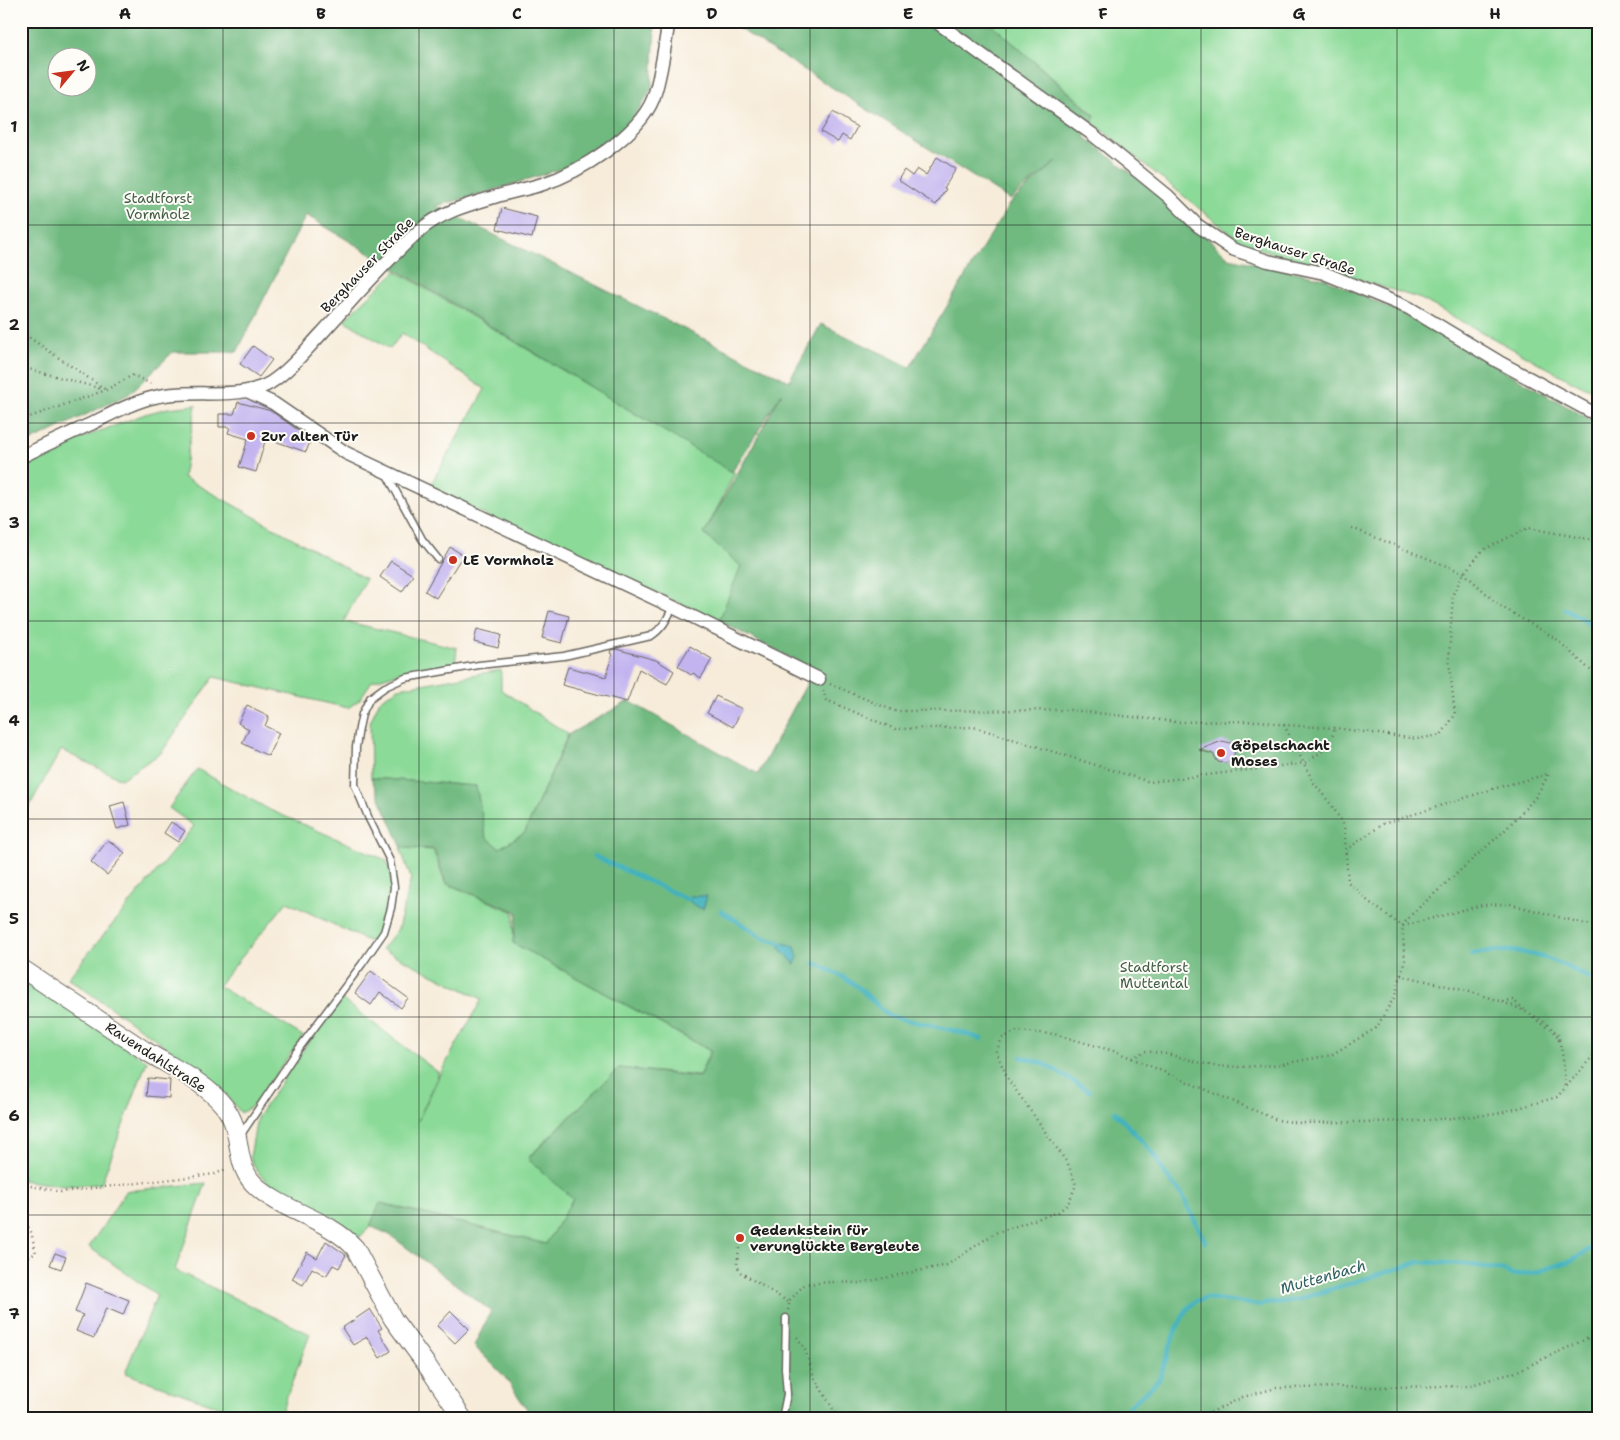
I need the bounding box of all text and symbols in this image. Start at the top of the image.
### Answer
text: A [119,3,131,24]
text: B [316,3,326,24]
text: C [512,3,522,24]
text: D [706,3,718,24]
text: E [903,3,913,24]
text: F [1098,3,1108,24]
text: G [1293,3,1306,24]
text: H [1489,3,1501,24]
north arrow [48,48,98,98]
text: N [73,56,94,75]
text: 1 [10,116,18,137]
park label: Stadtforst Vormholz [124,189,192,223]
street label: Berghauser Straße [317,213,417,317]
street label: Berghauser Straße [1232,223,1358,279]
text: 2 [8,314,20,335]
place label: Zur alten Tür [261,427,359,445]
marker: Zur alten Tür [245,430,257,442]
text: 3 [8,512,20,533]
place label: LE Vormholz [463,551,555,569]
marker: LE Vormholz [447,554,459,566]
text: 4 [8,710,20,731]
place label: Göpelschacht Moses [1231,736,1330,770]
marker: Göpelschacht Moses [1215,747,1227,759]
text: 5 [9,908,19,929]
park label: Stadtforst Muttental [1120,958,1189,992]
street label: Rauendahlstraße [102,1018,210,1096]
text: 6 [8,1105,20,1126]
place label: Gedenkstein für verunglückte Bergleute [750,1221,920,1255]
marker: Gedenkstein für verunglückte Bergleute [734,1232,746,1244]
water label: Muttenbach [1278,1255,1368,1299]
text: 7 [8,1303,20,1324]

